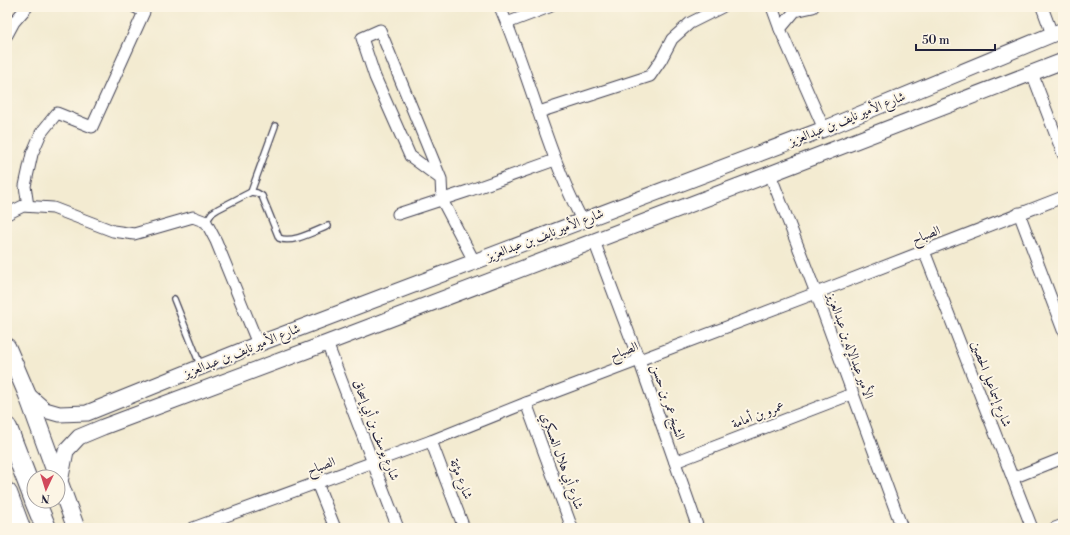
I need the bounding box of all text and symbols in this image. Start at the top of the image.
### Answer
scale bar [916,26,995,52]
text: 50 m [922,33,950,48]
street label: شارع الأمير نايف بن عبدالعزيز [784,87,909,153]
street label: شارع الأمير نايف بن عبدالعزيز [482,204,607,268]
street label: الصباح [909,222,944,251]
street label: الأمير عبدالإله بن عبدالعزيز [821,288,878,402]
street label: شارع الأمير نايف بن عبدالعزيز [179,319,304,385]
street label: الصباح [607,338,642,367]
street label: شارع إسماعيل الحصين [964,339,1015,430]
street label: الشيخ عمر بن حسن [645,362,689,443]
street label: شارع يوسف بن أبي إسحاق [347,377,404,484]
street label: عمرو بن أمامة [729,397,787,432]
street label: شارع أبي هلال العسكري [534,410,588,513]
street label: الصباح [305,453,339,481]
street label: شارع مؤتة [443,456,476,503]
north arrow [26,469,66,509]
text: N [40,491,50,505]

